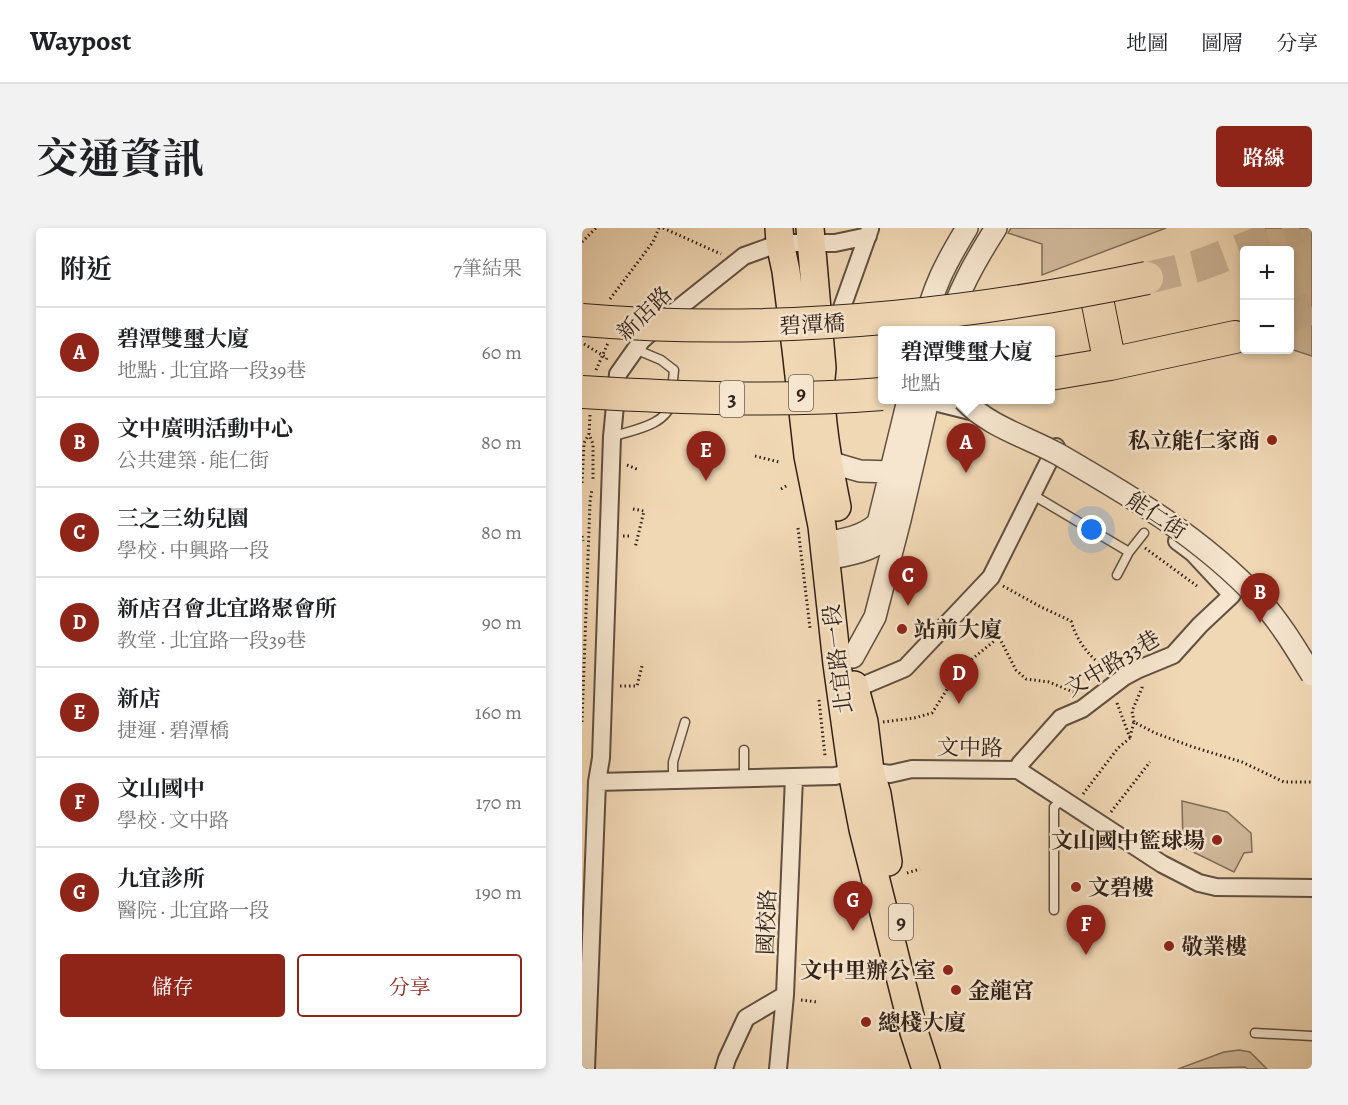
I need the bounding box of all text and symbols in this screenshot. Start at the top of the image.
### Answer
text: Waypost [30,22,131,60]
text: 地圖 [1126,29,1168,57]
text: 圖層 [1201,29,1243,57]
text: 分享 [1276,29,1318,57]
button: 路線 [1216,126,1312,187]
text: 交通資訊 [36,130,204,187]
map controls [1240,246,1294,354]
button: + [1240,246,1294,300]
text: 附近 [60,252,112,287]
text: 7筆結果 [454,255,522,282]
street label: 新店路 [611,280,679,347]
button: − [1240,300,1294,354]
street label: 碧潭橋 [778,308,846,342]
text: 碧潭雙璽大廈 [117,324,249,354]
popup [878,326,1055,404]
text: 碧潭雙璽大廈 [900,337,1033,367]
text: A [73,339,86,366]
text: 60 m [482,339,522,366]
text: 地點 · 北宜路一段39巷 [117,357,306,384]
text: 地點 [900,370,940,397]
road number: 9 [789,375,813,411]
road number: 3 [720,381,744,417]
text: 文中廣明活動中心 [117,414,293,444]
pin: A [946,424,986,473]
place label: 私立能仁家商 [1128,426,1260,456]
text: B [73,429,86,456]
text: 80 m [481,429,522,456]
pin: E [686,432,726,481]
marker: 私立能仁家商 [1265,433,1279,447]
text: 公共建築 · 能仁街 [117,447,269,474]
street label: 能仁街 [1121,485,1192,546]
text: 三之三幼兒園 [117,504,249,534]
your location [1077,515,1106,544]
text: C [73,519,86,546]
text: 80 m [481,519,522,546]
text: 學校 · 中興路一段 [117,537,269,564]
pin: C [888,556,928,606]
pin: B [1240,574,1280,623]
text: 新店召會北宜路聚會所 [117,594,337,624]
street label: 北宜路一段 [816,602,860,715]
text: D [73,609,86,636]
text: 90 m [482,609,522,636]
place label: 站前大廈 [914,615,1002,645]
marker: 站前大廈 [895,622,909,636]
street label: 文中路33巷 [1059,624,1166,704]
text: 教堂 · 北宜路一段39巷 [117,627,306,654]
pin: D [940,654,979,704]
text: 新店 [117,684,161,714]
text: E [74,699,85,726]
text: 160 m [475,699,522,726]
text: 捷運 · 碧潭橋 [117,717,229,744]
street label: 文中路 [937,732,1003,764]
text: 文山國中 [117,774,205,804]
text: F [74,789,85,816]
text: 170 m [476,789,522,816]
text: 學校 · 文中路 [117,807,229,834]
place label: 文山國中籃球場 [1051,826,1205,856]
marker: 文山國中籃球場 [1210,833,1224,847]
text: 九宜診所 [117,864,205,894]
place label: 文碧樓 [1088,873,1154,903]
text: G [73,879,86,906]
text: 190 m [475,879,522,906]
marker: 文碧樓 [1069,880,1083,894]
pin: G [834,882,872,931]
street label: 國校路 [751,889,783,956]
text: 醫院 · 北宜路一段 [117,897,269,924]
road number: 9 [889,904,913,940]
pin: F [1066,906,1106,955]
place label: 敬業樓 [1181,932,1247,962]
marker: 敬業樓 [1162,939,1176,953]
button: 儲存 [60,954,285,1017]
button: 分享 [297,954,522,1017]
place label: 文中里辦公 室 [800,956,936,986]
marker: 文中里辦公 室 [941,963,955,977]
place label: 金龍宮 [968,976,1034,1006]
marker: 金龍宮 [949,983,963,997]
place label: 總棧大廈 [878,1008,966,1038]
marker: 總棧大廈 [859,1015,873,1029]

